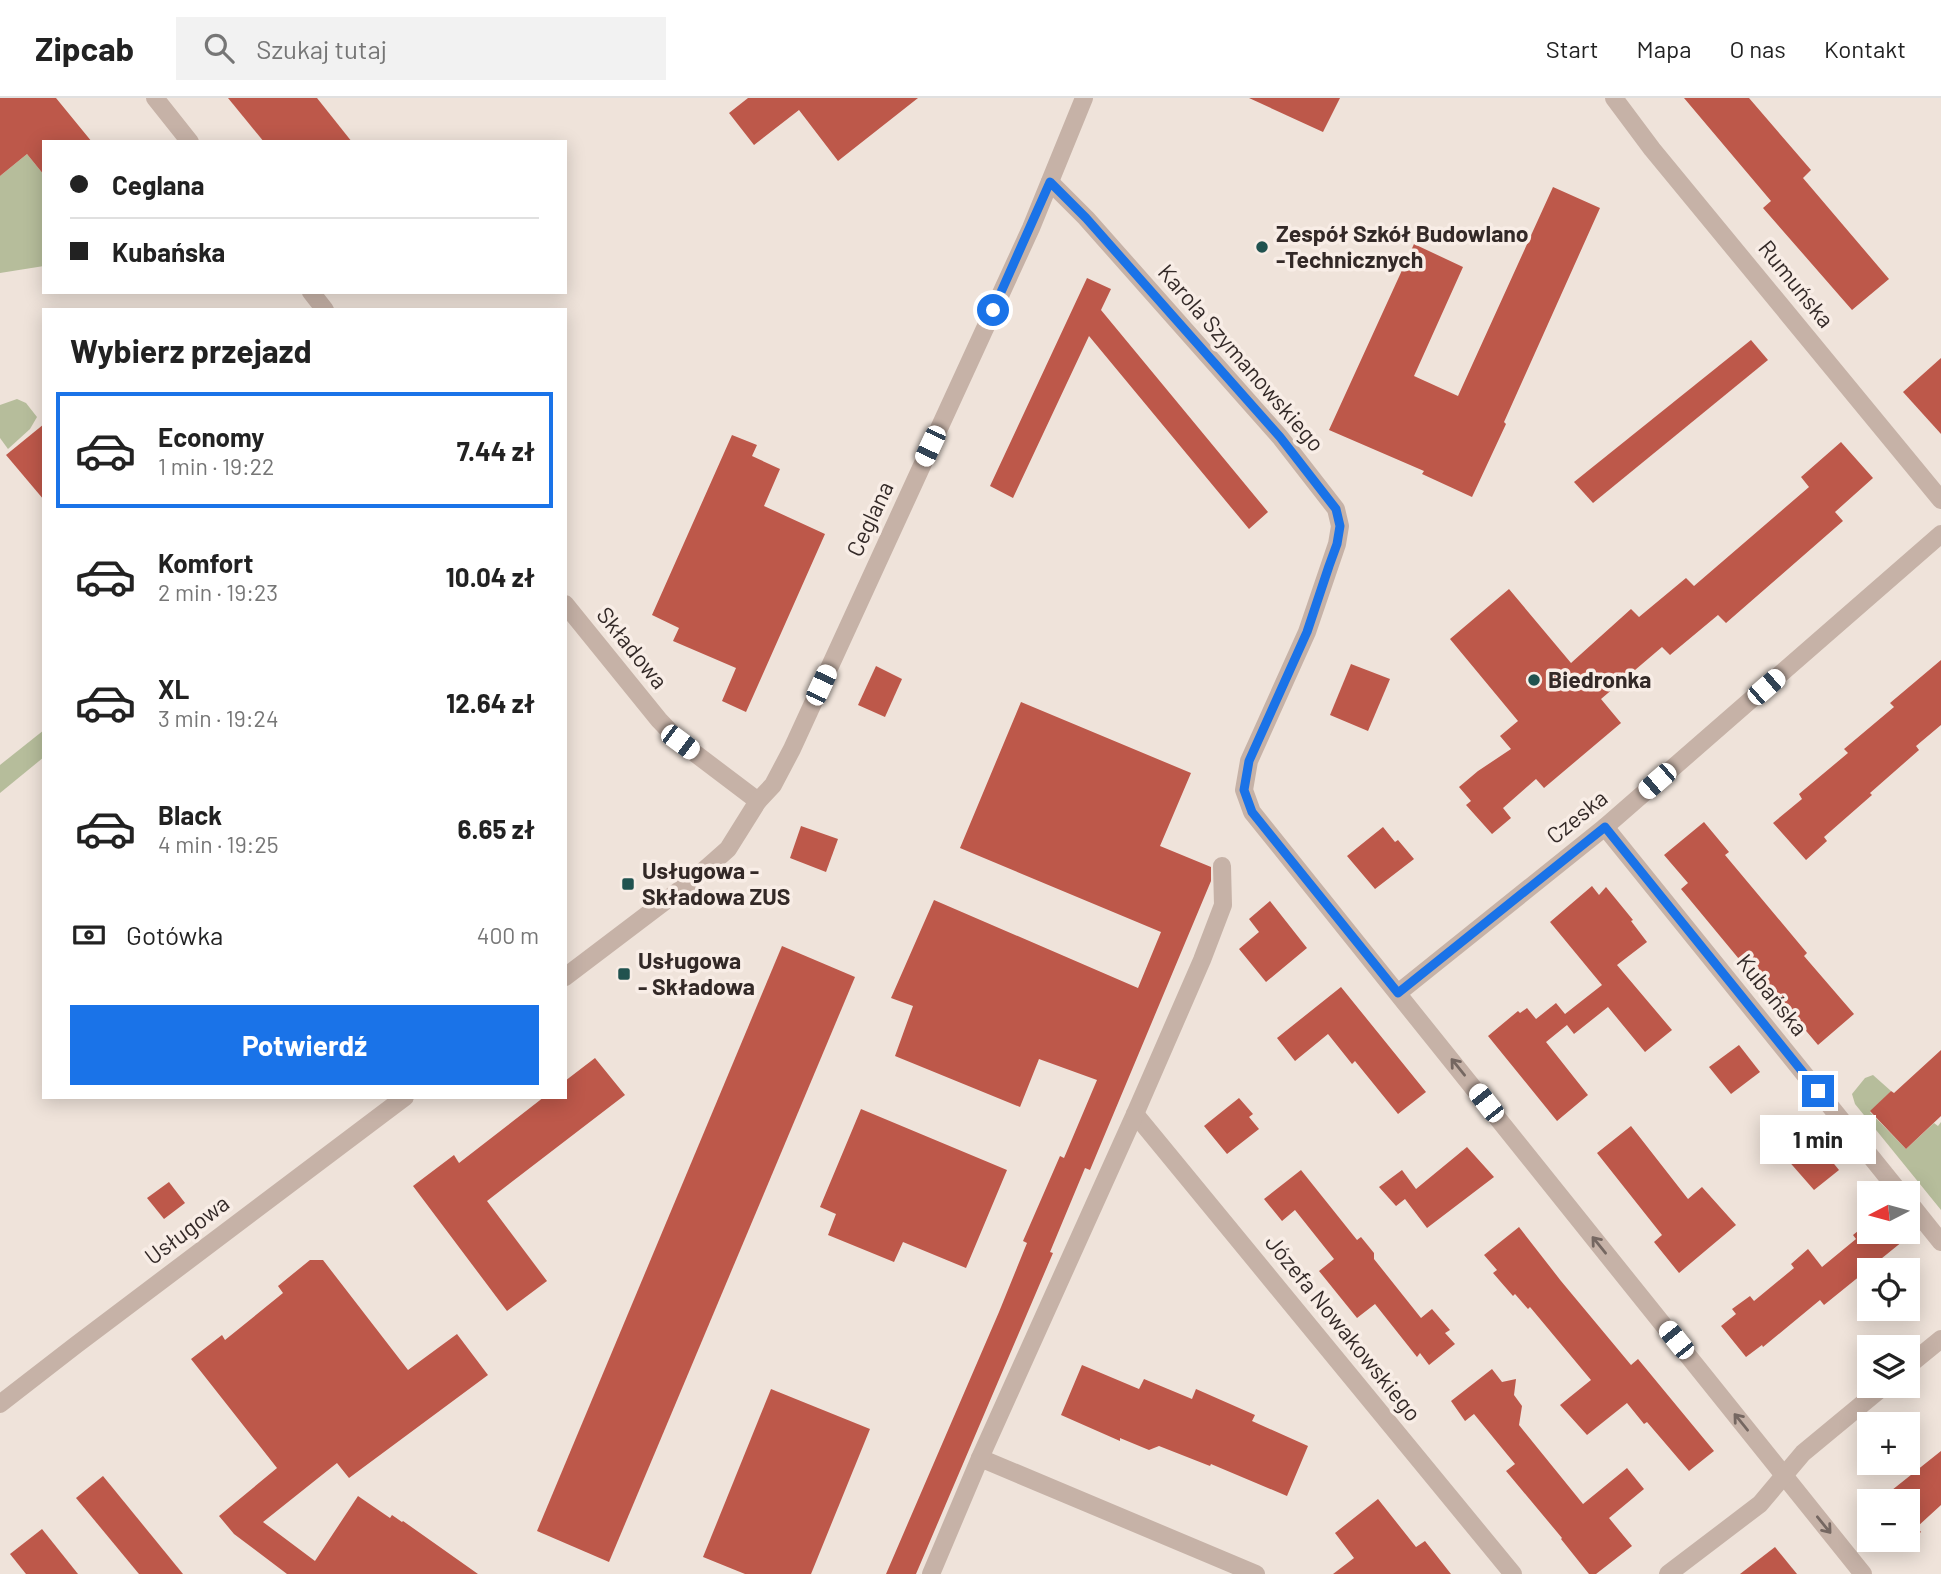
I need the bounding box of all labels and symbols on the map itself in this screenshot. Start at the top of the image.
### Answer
place label: Zespół Szkół Budowlano -Technicznych [1276,219,1529,273]
street label: Rumuńska [1753,234,1840,333]
marker: Zespół Szkół Budowlano -Technicznych [1254,239,1270,255]
street label: Karola Szymanowskiego [1153,258,1331,457]
route start [977,294,1009,326]
car [912,423,949,469]
street label: Ceglana [840,477,899,561]
street label: Składowa [591,601,674,694]
car [803,662,840,708]
place label: Biedronka [1548,665,1651,693]
car [1744,665,1789,709]
marker: Biedronka [1526,672,1542,688]
car [657,721,704,763]
car [1635,759,1680,803]
street label: Czeska [1540,783,1613,849]
place label: Usługowa - Składowa ZUS [642,856,790,910]
marker: Usługowa - Składowa ZUS [620,876,636,892]
place label: Usługowa - Składowa [638,946,755,1000]
street label: Kubańska [1731,948,1814,1041]
marker: Usługowa - Składowa [616,966,632,982]
one-way arrow [1450,1058,1465,1076]
route end [1802,1075,1834,1107]
car [1465,1080,1508,1126]
callout: 1 min [1760,1116,1876,1164]
north arrow [1857,1181,1920,1244]
street label: Usługowa [139,1188,234,1270]
street label: Józefa Nowakowskiego [1260,1228,1428,1426]
one-way arrow [1592,1236,1607,1254]
car [1655,1317,1698,1363]
one-way arrow [1734,1414,1749,1432]
one-way arrow [1816,1515,1831,1533]

